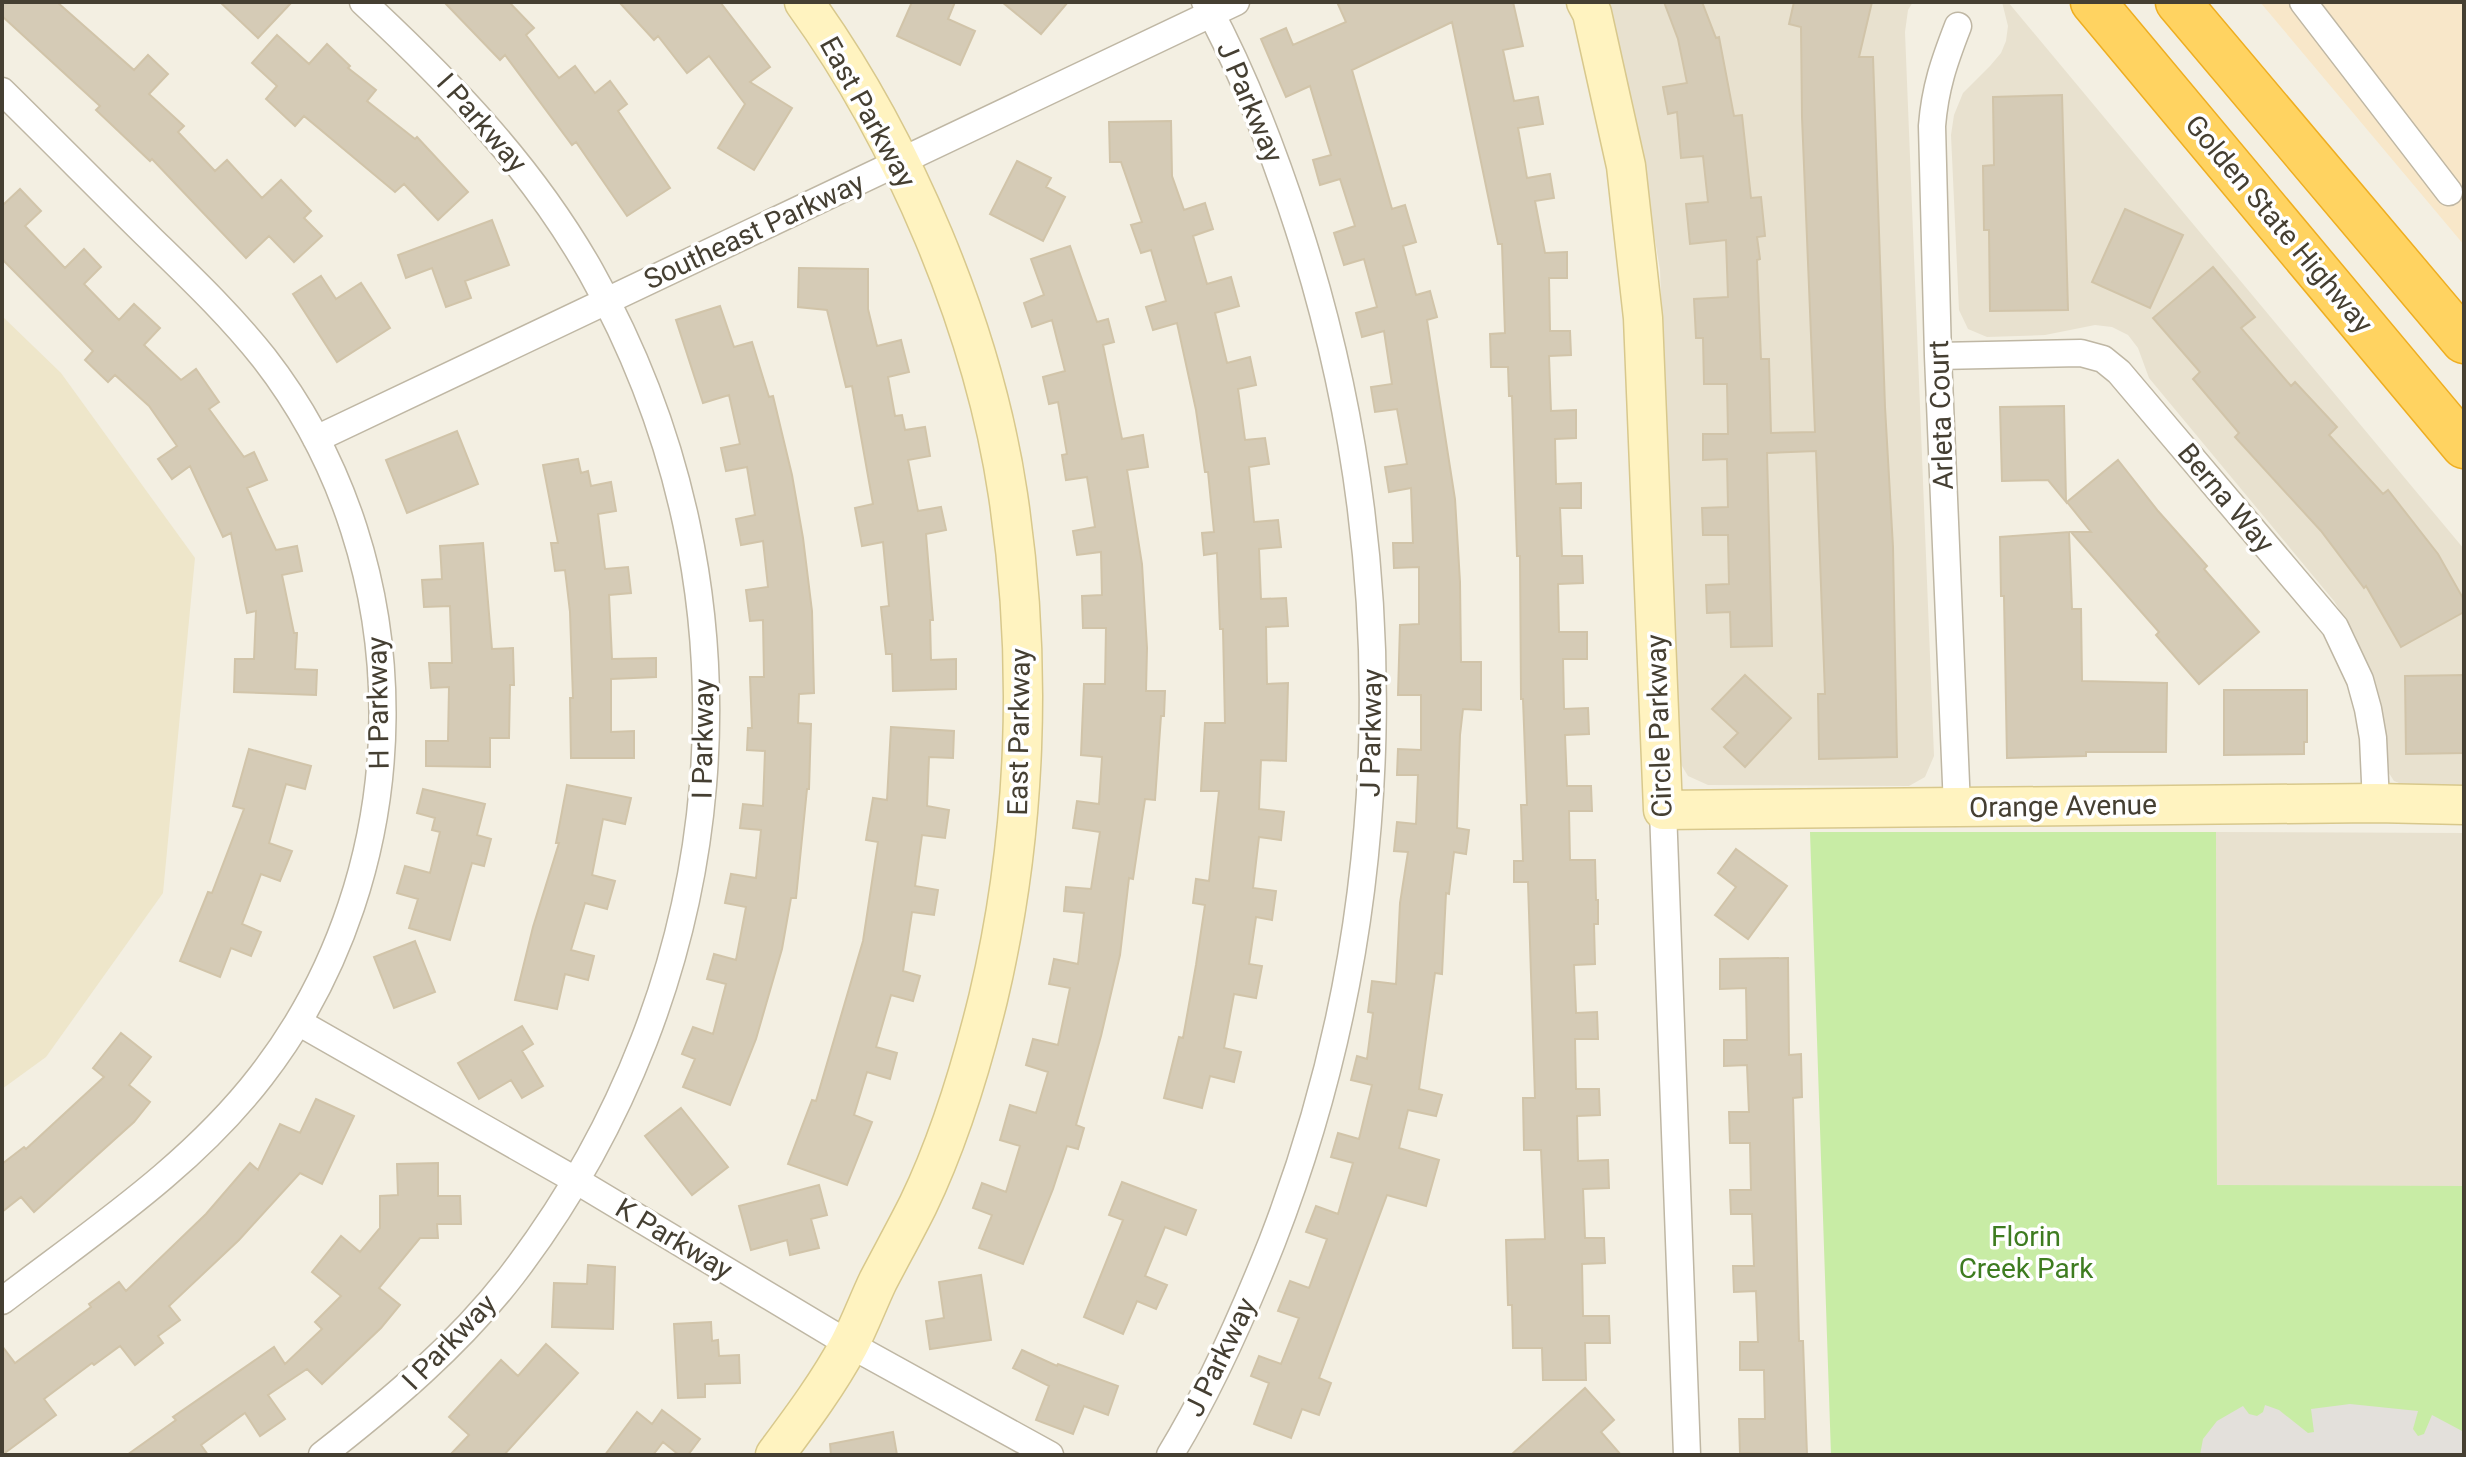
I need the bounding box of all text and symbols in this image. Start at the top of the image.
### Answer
street label: East Parkway [813,31,923,193]
street label: J Parkway [1210,37,1290,167]
street label: I Parkway [430,67,534,179]
street label: Golden State Highway [2178,108,2380,340]
street label: Southeast Parkway [639,166,869,296]
street label: Arleta Court [1922,340,1960,490]
street label: Berna Way [2171,437,2281,559]
street label: Circle Parkway [1639,634,1679,818]
street label: H Parkway [360,636,396,770]
street label: East Parkway [1001,648,1037,816]
street label: J Parkway [1353,669,1389,797]
street label: I Parkway [685,679,721,799]
street label: Orange Avenue [1969,788,2157,824]
street label: K Parkway [610,1191,738,1287]
park label: Florin Creek Park [1959,1220,2094,1285]
street label: I Parkway [395,1287,503,1397]
street label: J Parkway [1177,1292,1263,1422]

